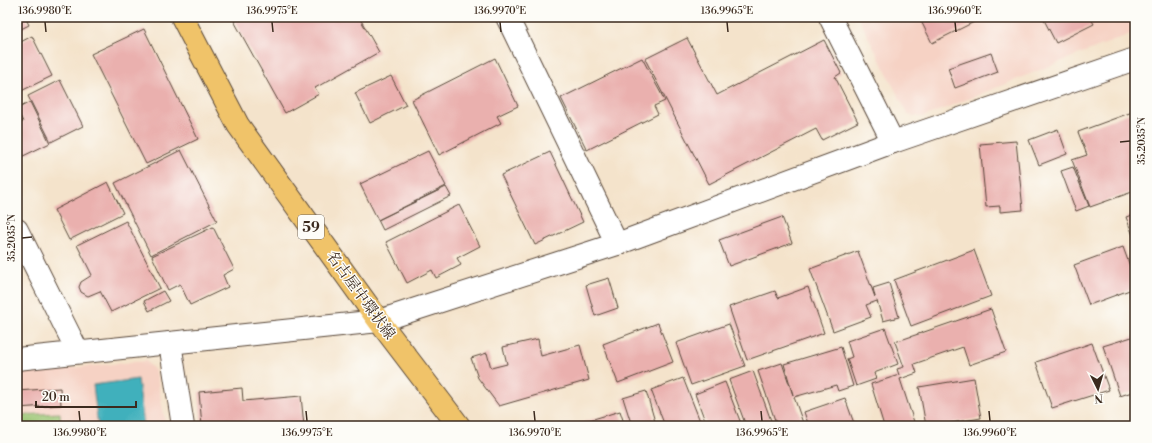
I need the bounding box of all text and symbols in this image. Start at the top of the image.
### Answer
text: 136.9980°E [18,5,72,17]
text: 136.9975°E [246,5,298,17]
text: 136.9970°E [474,5,526,17]
text: 136.9965°E [701,5,753,17]
text: 136.9960°E [928,5,982,17]
text: 35.2035°N [1136,117,1148,165]
text: 35.2035°N [6,214,18,262]
road number: 59 [298,215,324,239]
street label: 名古屋中環状線 [322,247,399,343]
north arrow [1078,369,1118,409]
scale bar [36,383,136,409]
text: 20 m [42,390,70,405]
text: N [1094,391,1104,405]
text: 136.9980°E [53,427,107,439]
text: 136.9975°E [281,427,333,439]
text: 136.9970°E [509,427,561,439]
text: 136.9965°E [736,427,788,439]
text: 136.9960°E [963,427,1017,439]

